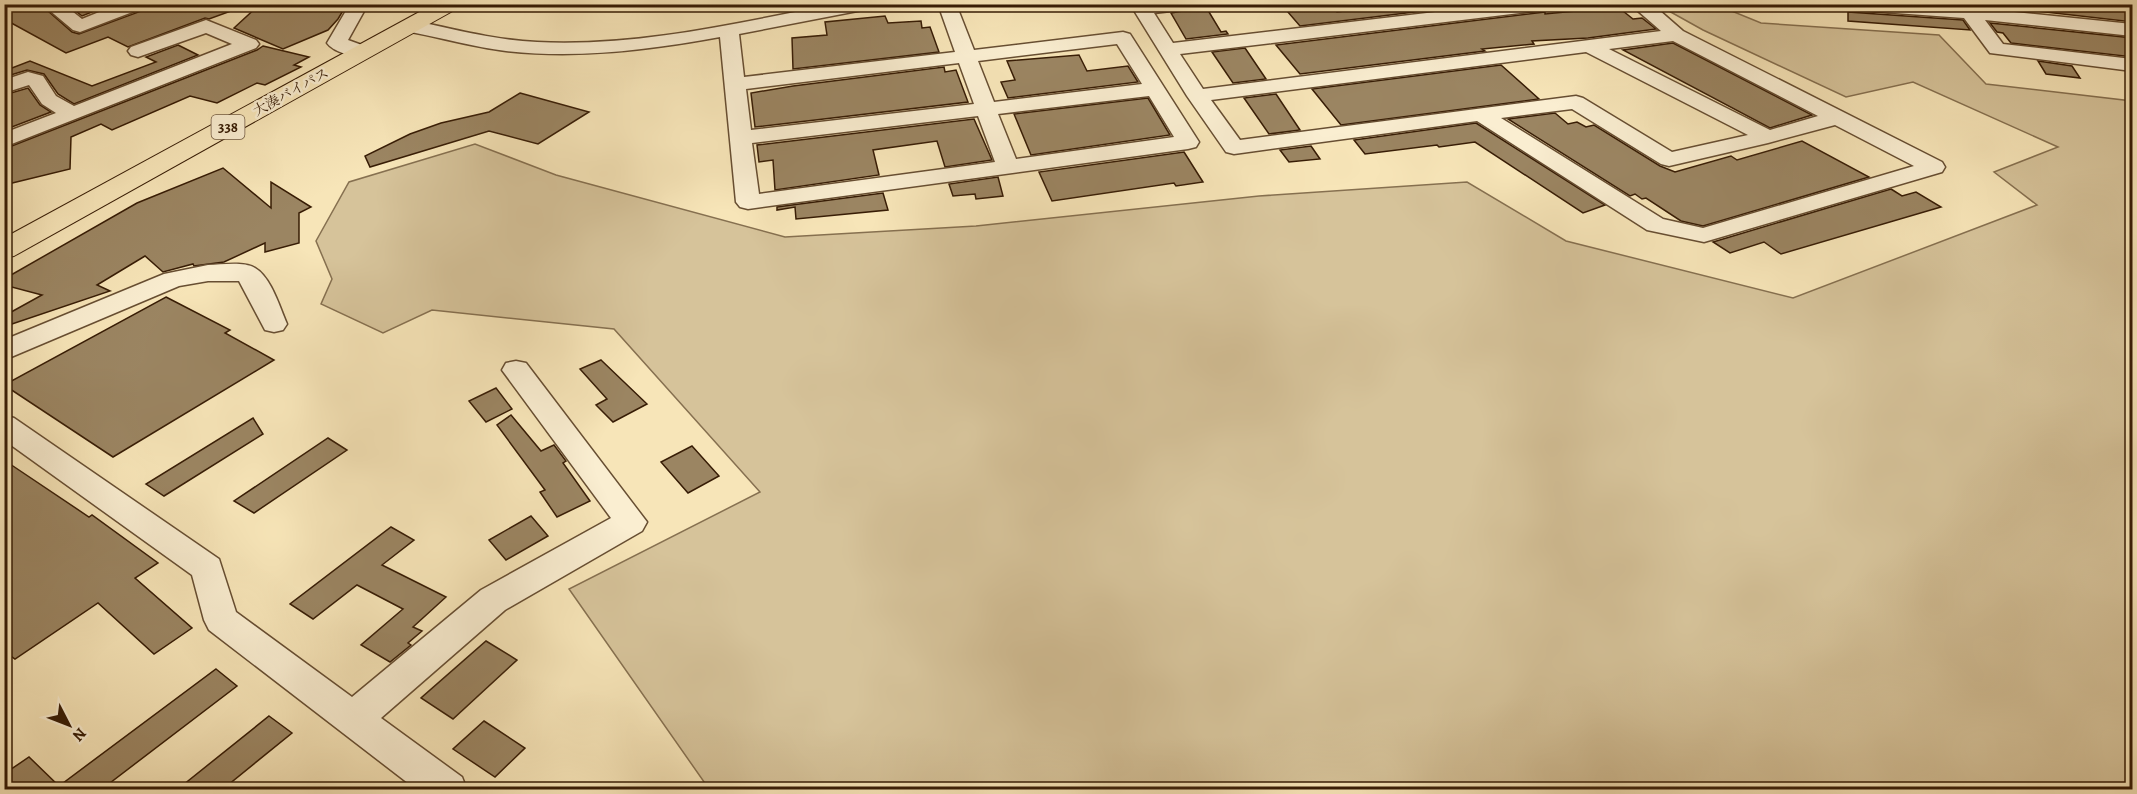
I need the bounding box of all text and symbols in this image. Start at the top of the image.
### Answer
street label: 大湊バイパス [250,63,332,121]
road number: 338 [212,115,244,139]
north arrow [39,695,99,755]
text: N [67,723,91,746]

